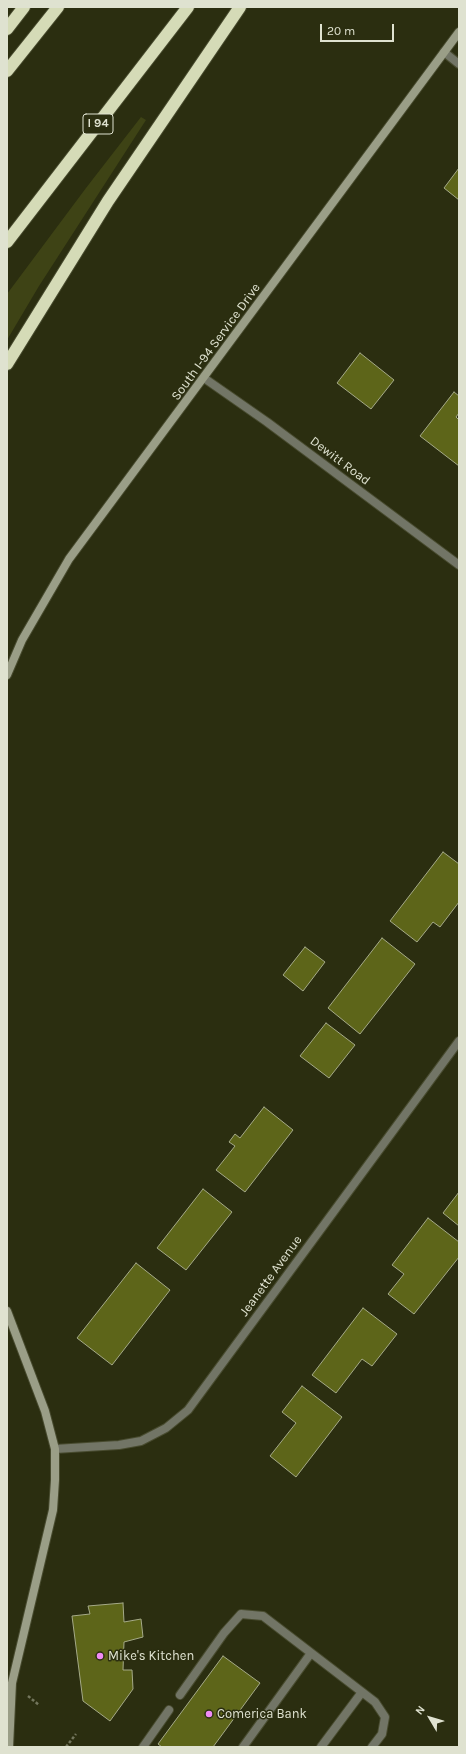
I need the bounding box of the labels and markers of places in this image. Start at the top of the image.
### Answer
place label: Mike's Kitchen [108,1648,194,1664]
marker: Mike's Kitchen [95,1651,105,1661]
place label: Comerica Bank [217,1706,307,1722]
marker: Comerica Bank [204,1709,214,1719]

